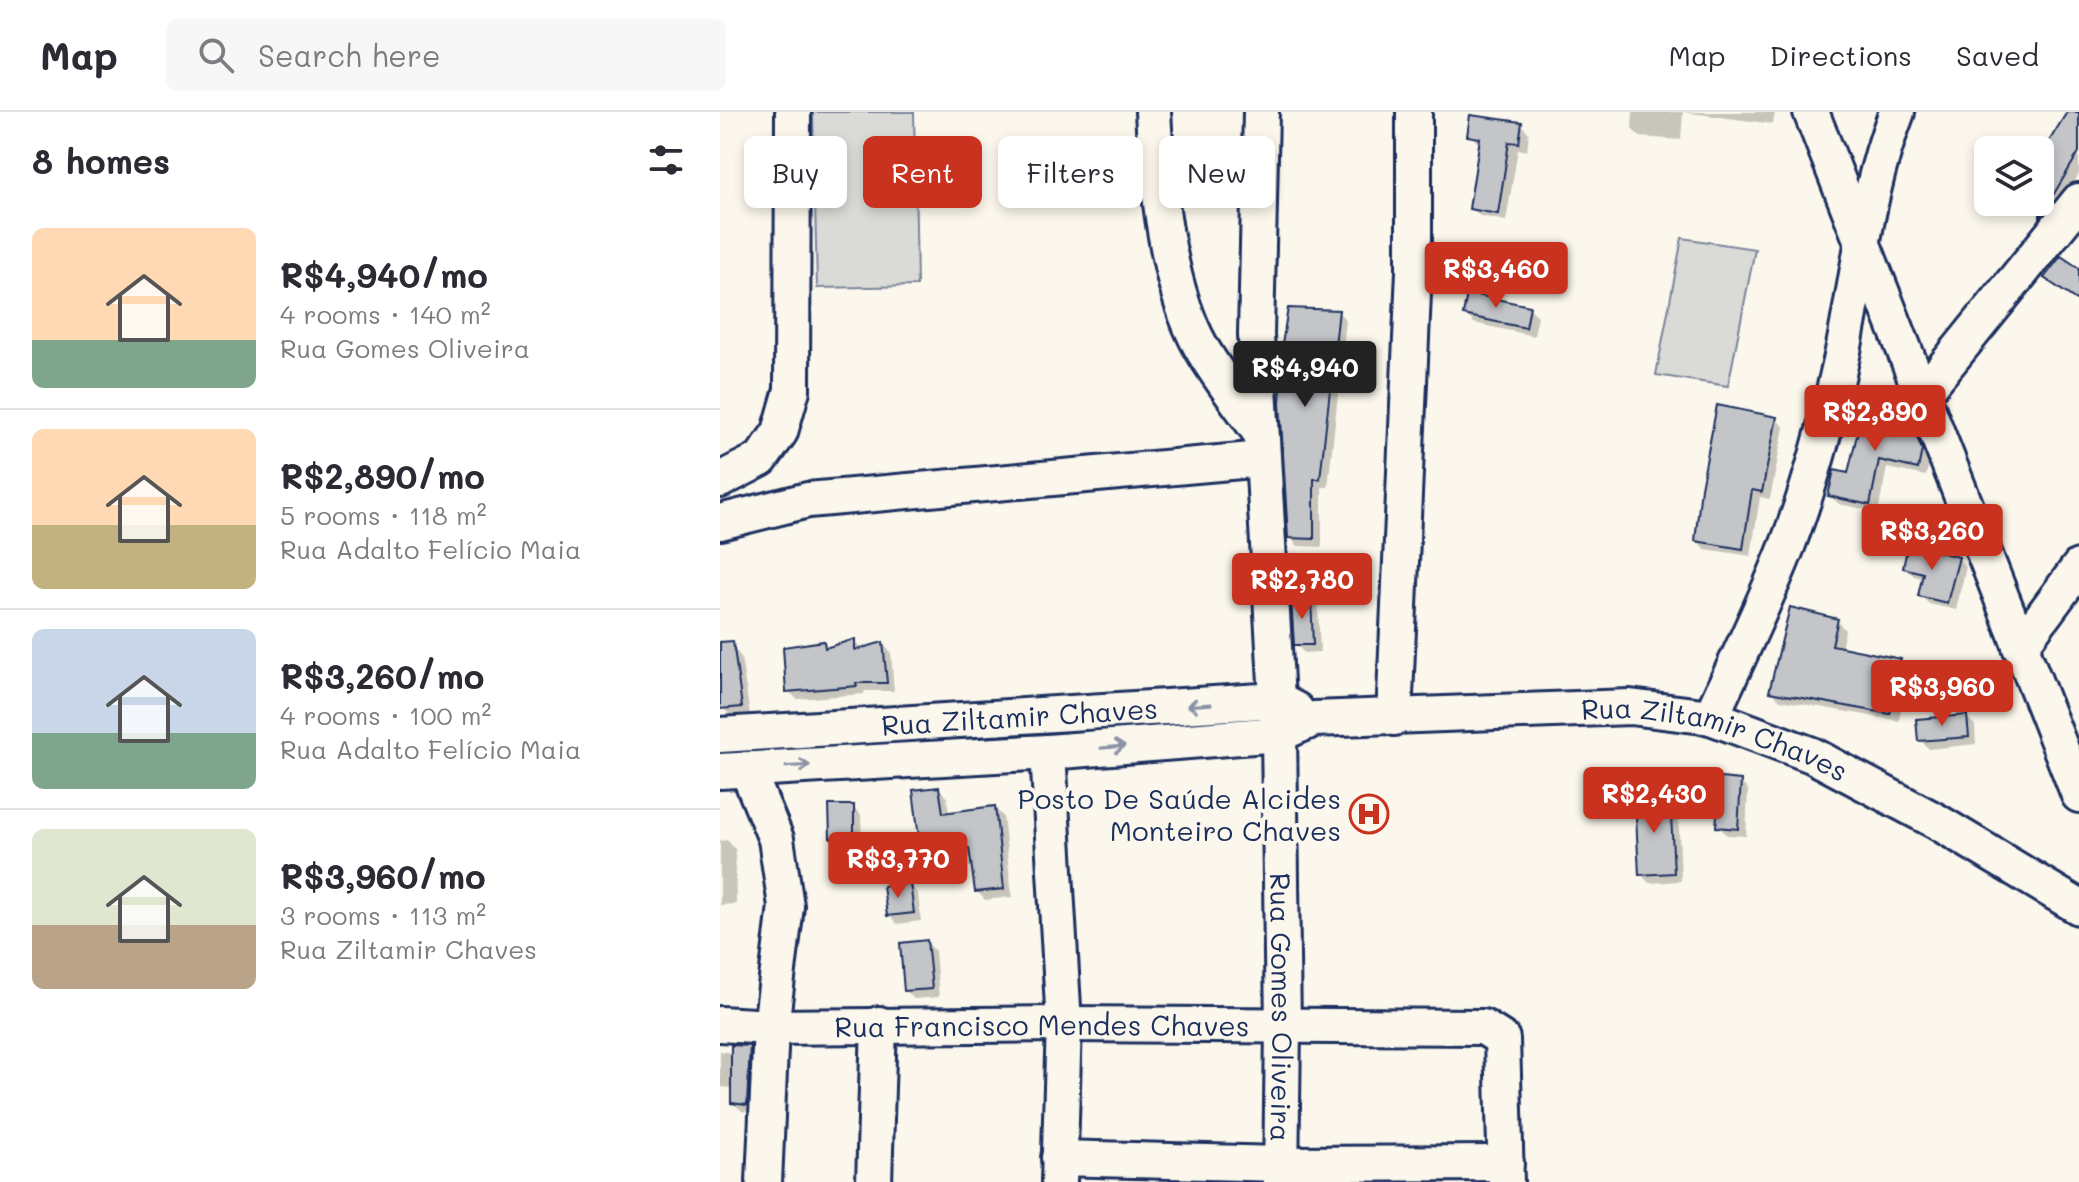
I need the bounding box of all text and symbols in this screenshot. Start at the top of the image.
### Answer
search box [166,19,726,91]
text: Map [40,30,118,80]
icon: search [194,33,238,77]
text: Search here [258,35,441,75]
text: Map [1669,37,1726,73]
text: Directions [1770,37,1912,73]
text: Saved [1956,37,2039,73]
chip: Buy [744,136,847,208]
chip: Rent [863,136,982,208]
chip: Filters [998,136,1143,208]
chip: New [1159,136,1275,208]
map controls [1974,136,2054,216]
button: layers [1974,136,2054,216]
text: 8 homes [32,138,170,183]
icon: filters [644,138,688,182]
pin: R$3,460 [1422,242,1570,310]
text: R$3,460 [1443,251,1549,285]
text: R$4,940/mo [280,252,488,297]
icon: home [96,260,192,356]
text: 4 rooms · 140 m² [280,297,491,331]
text: Rua Gomes Oliveira [280,331,530,365]
pin: R$4,940 [1231,341,1379,409]
text: R$4,940 [1251,350,1359,384]
pin: R$2,890 [1801,385,1949,453]
text: R$2,890 [1822,394,1928,428]
text: R$2,890/mo [280,453,485,498]
icon: home [96,461,192,557]
text: 5 rooms · 118 m² [280,498,487,532]
pin: R$3,260 [1858,504,2006,572]
text: R$3,260 [1880,513,1984,547]
text: Rua Adalto Felício Maia [280,532,581,566]
pin: R$2,780 [1228,553,1376,621]
text: R$2,780 [1250,562,1354,596]
text: R$3,260/mo [280,653,484,698]
pin: R$3,960 [1868,660,2016,728]
icon: home [96,661,192,757]
text: R$3,960 [1889,669,1995,703]
street label: Rua Ziltamir Chaves [1580,689,1854,789]
street label: Rua Ziltamir Chaves [880,690,1159,743]
text: 4 rooms · 100 m² [280,698,491,732]
one-way arrow [1186,698,1213,713]
text: Rua Adalto Felício Maia [280,732,581,766]
one-way arrow [1099,739,1126,754]
one-way arrow [784,758,811,773]
pin: R$2,430 [1580,767,1728,835]
text: R$2,430 [1601,776,1707,810]
place label: Posto De Saúde Alcides Monteiro Chaves [1018,780,1341,848]
hospital icon: Posto De Saúde Alcides Monteiro Chaves [1348,793,1390,835]
pin: R$3,770 [824,832,972,900]
text: R$3,770 [846,841,950,875]
text: R$3,960/mo [280,853,486,898]
icon: home [96,861,192,957]
street label: Rua Gomes Oliveira [1263,872,1301,1142]
text: 3 rooms · 113 m² [280,898,486,932]
text: Rua Ziltamir Chaves [280,932,537,966]
street label: Rua Francisco Mendes Chaves [834,1006,1250,1044]

